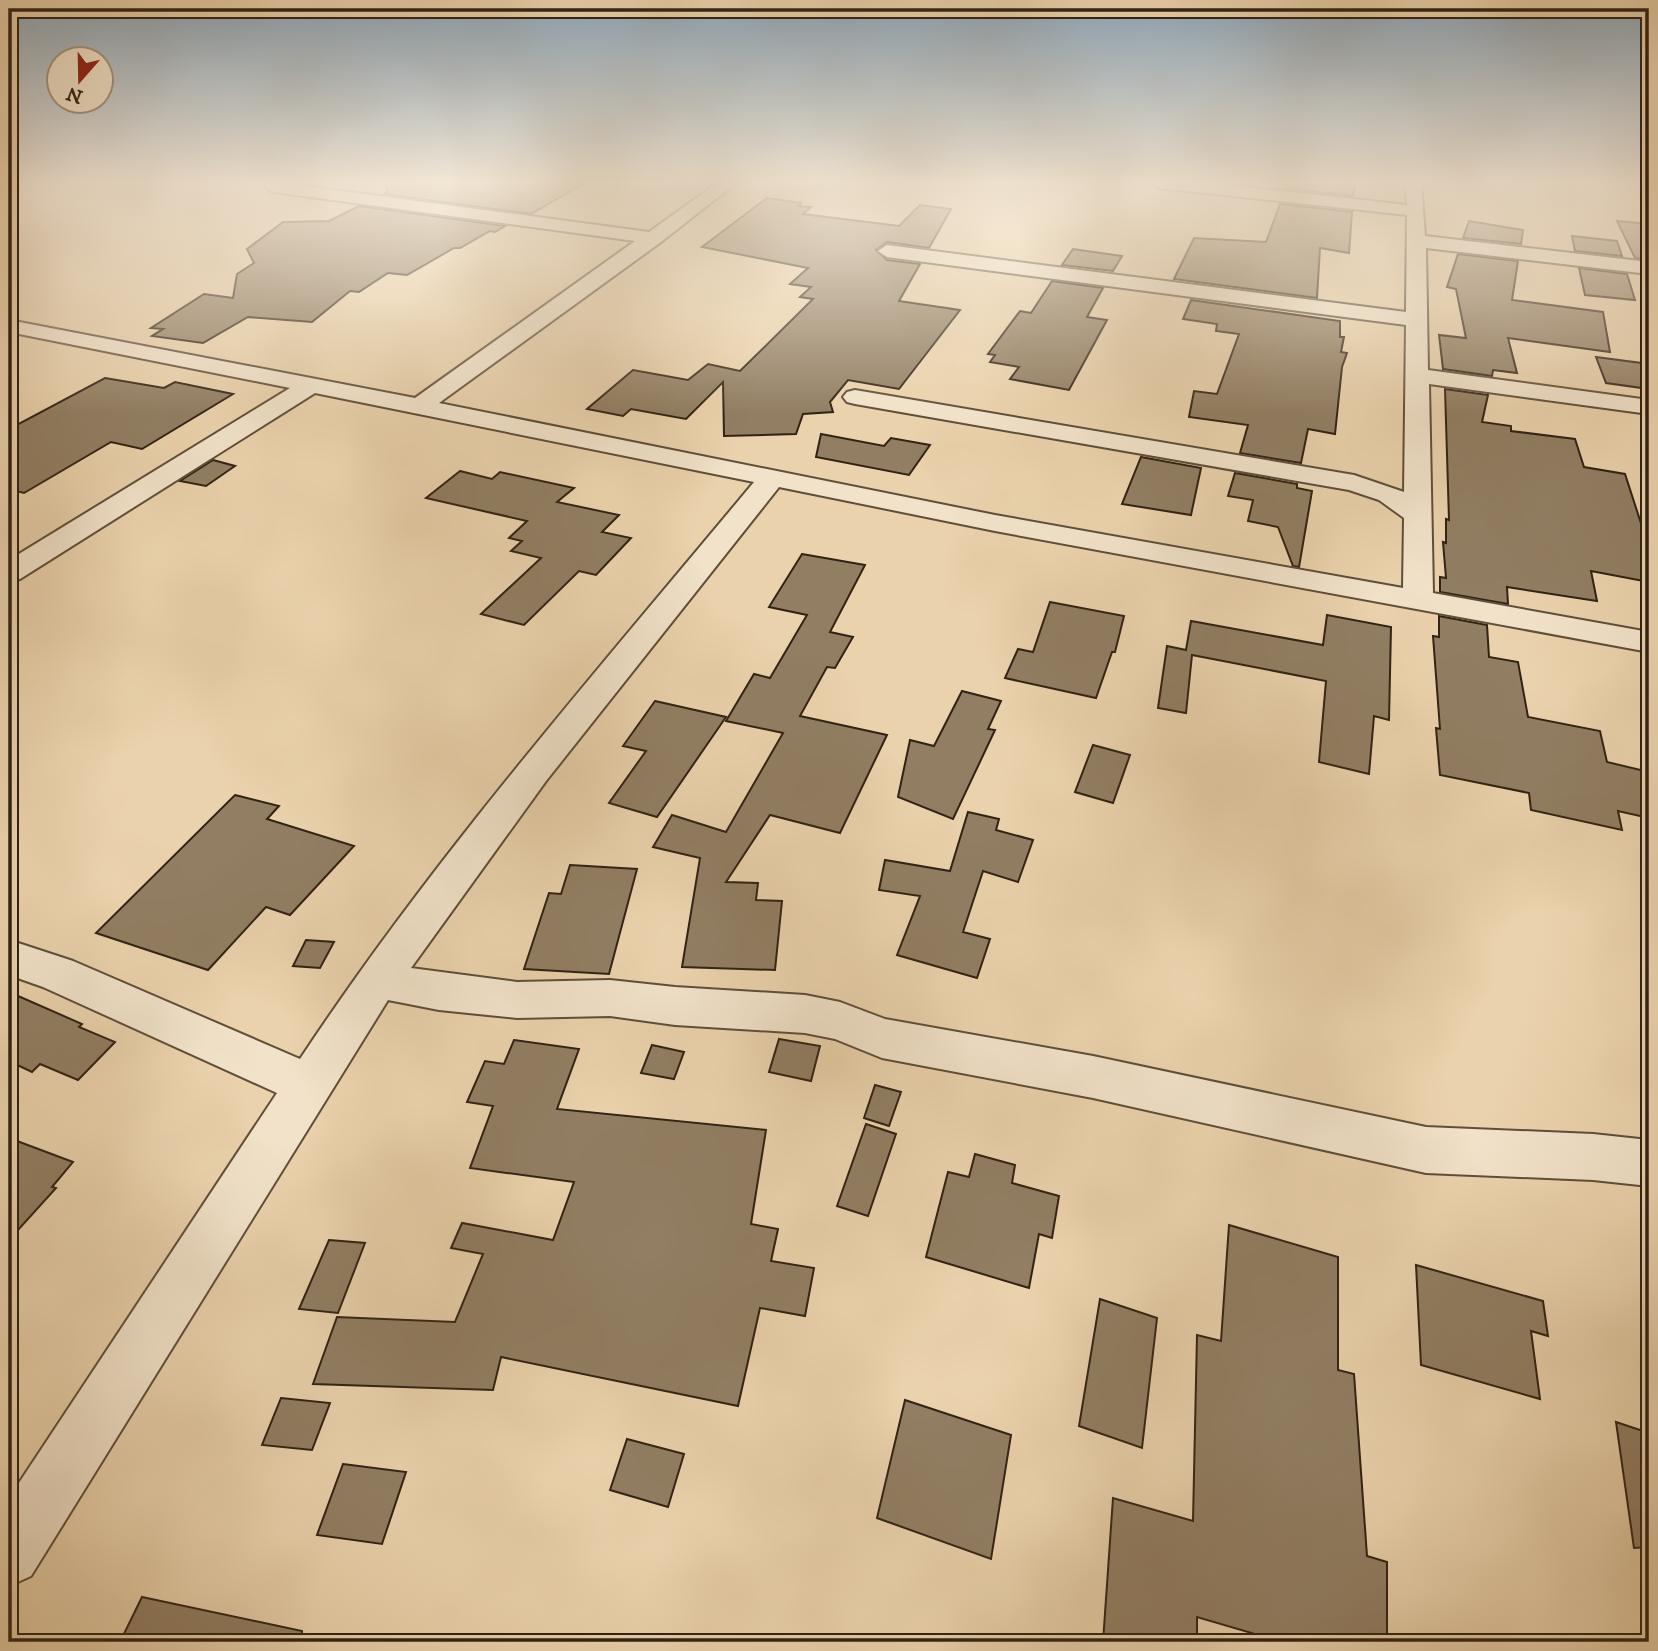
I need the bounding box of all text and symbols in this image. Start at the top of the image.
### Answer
north arrow [46,46,116,116]
text: N [63,81,86,108]

